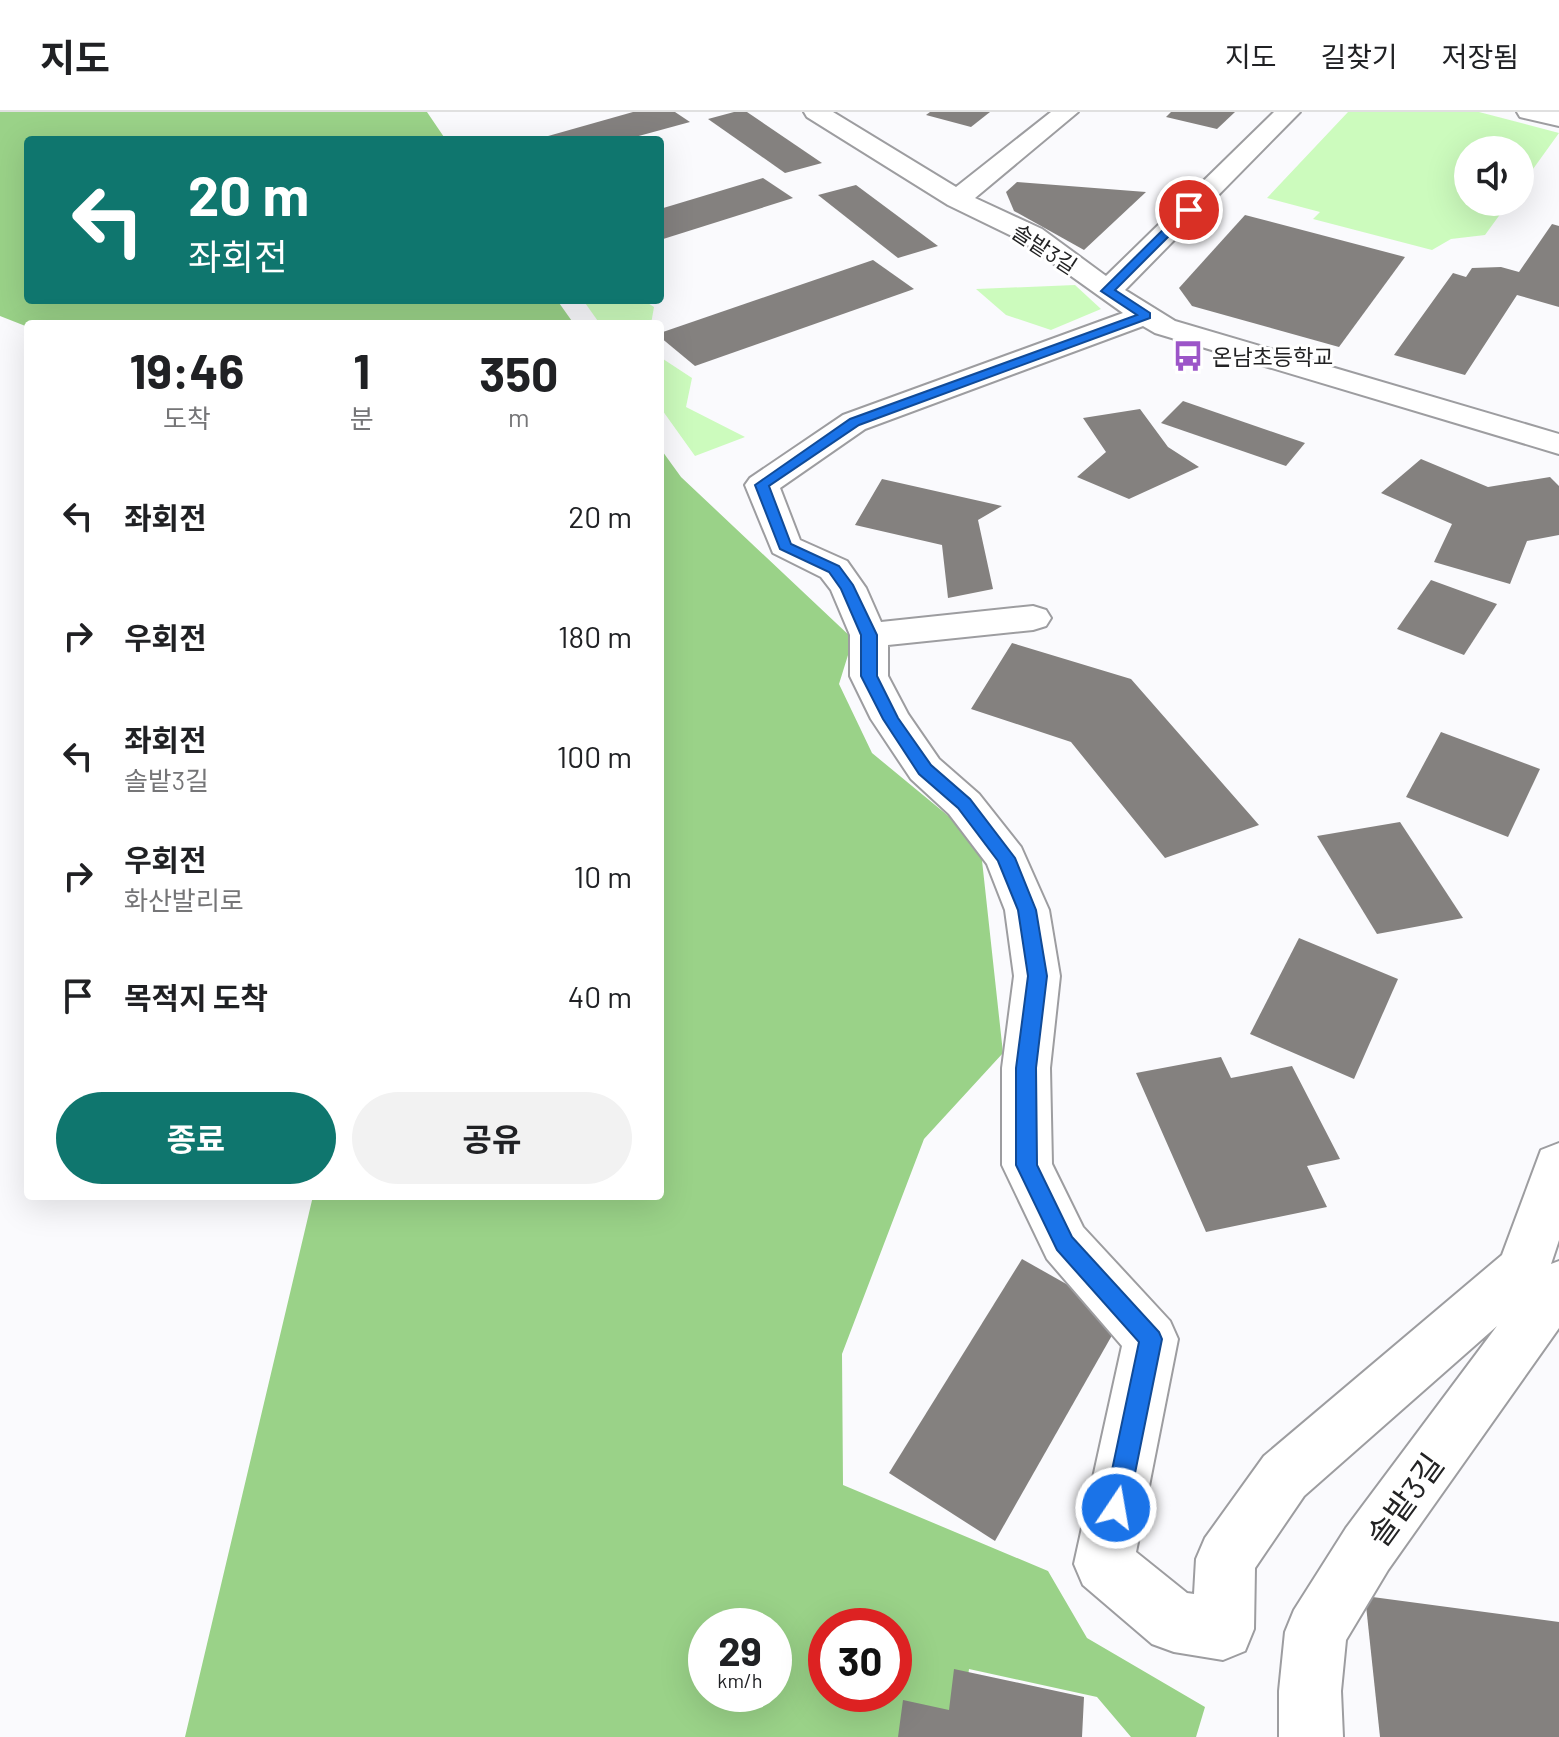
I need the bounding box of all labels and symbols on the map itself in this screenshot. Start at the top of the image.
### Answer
pin [1155,176,1223,244]
street label: 솔밭3길 [1008,217,1082,279]
bus stop icon: 온남초등학교 [1171,339,1205,373]
place label: 온남초등학교 [1212,343,1333,369]
street label: 솔밭3길 [1358,1445,1450,1553]
position arrow [1074,1466,1158,1550]
speed limit sign: 30 [808,1608,912,1712]

